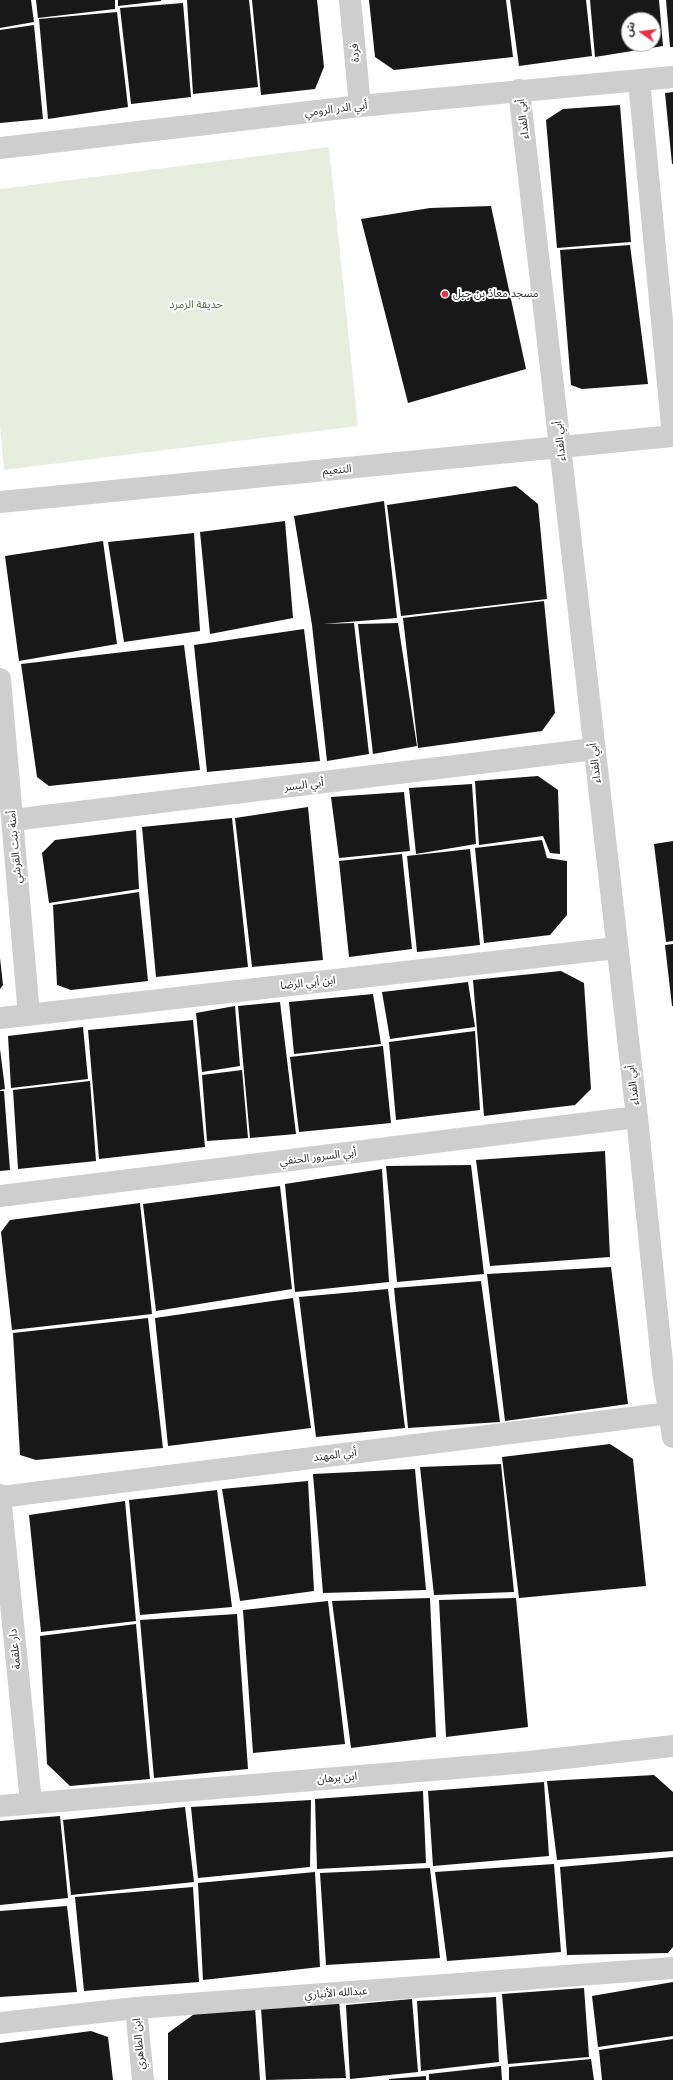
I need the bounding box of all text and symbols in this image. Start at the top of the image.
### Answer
north arrow [621,12,661,52]
text: ش [622,20,638,38]
street label: فردة [348,43,362,63]
street label: أبي الفداء [514,98,532,140]
street label: أبي الدر الرومي [304,99,368,119]
place label: مسجد معاذ بن جبل [453,287,539,301]
marker: مسجد معاذ بن جبل [440,289,450,299]
park label: حديقة الزمرد [169,298,223,312]
street label: أبي الفداء [551,420,569,462]
street label: التنعيم [322,462,352,478]
street label: أبي الفداء [586,742,604,784]
street label: أبي اليسر [283,776,325,794]
street label: أمنة بنت القرشي [5,810,25,884]
street label: ابن أبي الرضا [280,974,336,992]
street label: أبي الفداء [624,1064,642,1106]
street label: أبي السرور الحنفي [279,1146,357,1168]
street label: أبي المهند [313,1446,357,1464]
street label: دار علقمة [6,1628,24,1670]
street label: ابن برهان [316,1770,358,1786]
street label: عبدالله الأنباري [304,1984,368,2002]
street label: ابن الطاهري [130,2018,148,2070]

